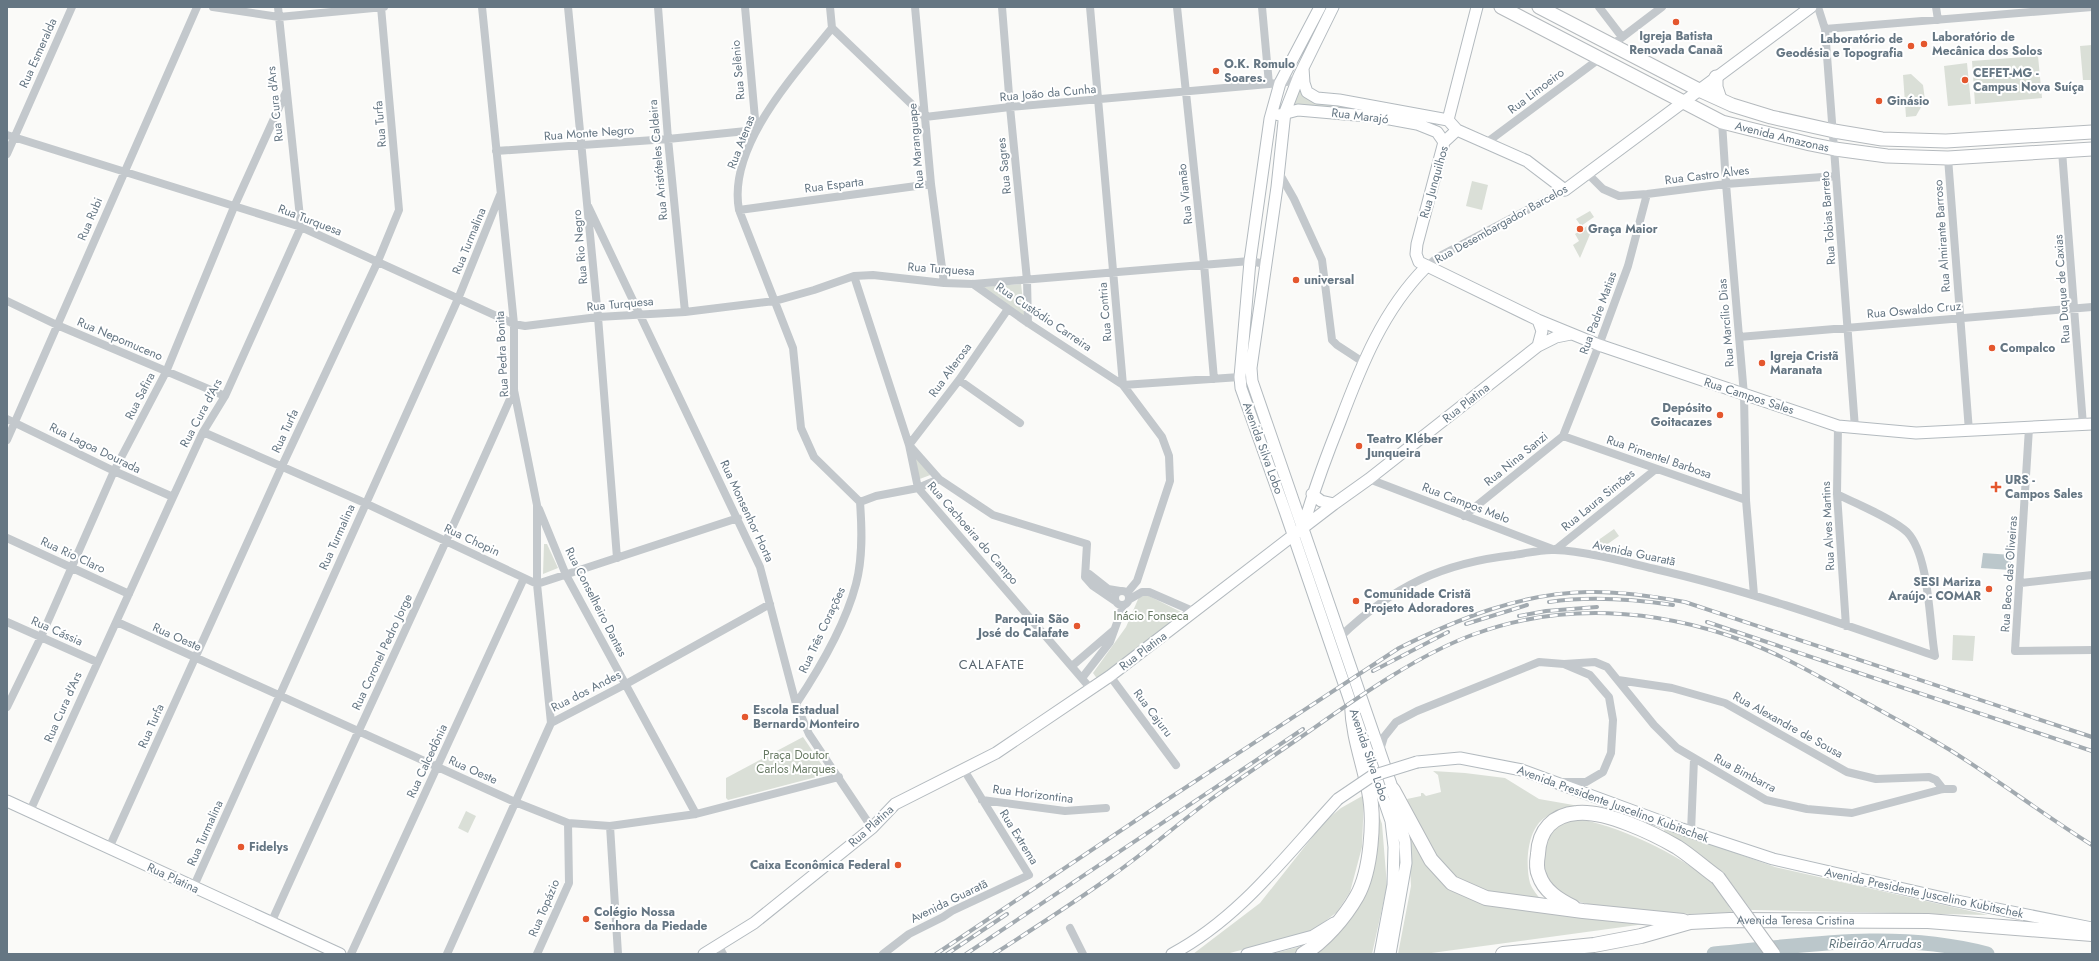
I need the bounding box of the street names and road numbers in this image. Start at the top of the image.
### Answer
street label: Rua Esmeralda [15,15,61,91]
street label: Rua Selênio [726,39,750,101]
street label: Rua Limoeiro [1504,64,1568,118]
street label: Rua Cura d'Ars [262,65,288,143]
street label: Rua João da Cunha [999,80,1097,106]
street label: Rua Aristóteles Caldeira [644,99,672,221]
street label: Rua Turfa [369,100,391,148]
street label: Rua Maranguape [903,102,929,190]
street label: Rua Marajó [1330,104,1390,128]
street label: Rua Atenas [723,112,760,171]
street label: Avenida Amazonas [1733,117,1831,157]
street label: Rua Monte Negro [543,121,635,145]
street label: Rua Sagres [992,137,1016,195]
street label: Rua Junquilhos [1415,144,1453,220]
street label: Rua Castro Alves [1664,161,1750,189]
street label: Rua Viamão [1173,162,1197,225]
street label: Rua Tobias Barreto [1816,170,1840,265]
street label: Rua Esparta [804,172,865,198]
street label: Rua Almirante Barroso [1929,179,1955,293]
street label: Rua Desembargador Barcelos [1431,180,1571,268]
street label: Rua Rubi [73,195,107,243]
street label: Rua Turquesa [275,200,345,241]
street label: Rua Turmalina [447,205,491,277]
street label: Rua Rio Negro [568,208,592,285]
street label: Rua Duque de Caxias [2049,234,2075,344]
street label: Rua Turquesa [907,258,975,280]
street label: Rua Padre Matias [1575,269,1621,357]
street label: Rua Custódio Carreira [992,278,1096,356]
street label: Rua Marcílio Dias [1713,278,1739,368]
street label: Rua Contria [1093,281,1117,342]
street label: Rua Turquesa [586,292,654,316]
street label: Rua Oswaldo Cruz [1866,297,1962,323]
street label: Rua Pedra Bonita [491,310,513,398]
street label: Rua Nepomuceno [74,313,166,365]
street label: Rua Alterosa [924,339,976,401]
street label: Rua Safira [120,369,160,423]
street label: Rua Campos Sales [1702,373,1796,419]
street label: Rua Cura d'Ars [175,375,227,451]
street label: Rua Platina [1439,379,1494,427]
street label: Avenida Silva Lobo [1238,399,1288,497]
street label: Rua Turfa [267,406,303,456]
street label: Rua Lagoa Dourada [46,418,144,478]
street label: Rua Nina Sanzi [1480,428,1552,490]
street label: Rua Pimentel Barbosa [1604,431,1714,483]
street label: Rua Monsenhor Horta [715,457,779,565]
street label: Rua Laura Simões [1557,465,1639,535]
street label: Rua Cachoeira do Campo [923,477,1023,589]
street label: Rua Campos Melo [1419,478,1513,528]
street label: Rua Alves Martins [1817,481,1839,571]
street label: Rua Turmalina [314,501,360,573]
street label: Rua Beco das Oliveiras [1996,515,2022,633]
street label: Rua Chopin [441,519,503,561]
street label: Rua Rio Claro [38,532,109,578]
street label: Avenida Guaratã [1591,535,1677,571]
street label: Rua Conselheiro Dantas [561,544,631,660]
street label: Rua Três Corações [794,584,850,676]
street label: Rua Coronel Pedro Jorge [347,591,417,713]
street label: Rua Cássia [28,612,86,650]
street label: Rua Oeste [150,618,204,656]
street label: Rua Platina [1115,627,1171,675]
street label: Rua dos Andes [548,666,624,716]
street label: Rua Cura d'Ars [39,669,87,745]
street label: Rua Cajuru [1129,685,1177,741]
street label: Rua Alexandre de Sousa [1730,687,1847,763]
street label: Rua Turfa [133,701,169,751]
street label: Avenida Silva Lobo [1345,706,1393,804]
street label: Rua Calcedônia [402,721,452,801]
street label: Rua Bimbarra [1711,749,1780,797]
street label: Rua Oeste [446,751,500,789]
street label: Avenida Presidente Juscelino Kubitschek [1515,761,1712,847]
street label: Rua Horizontina [992,780,1075,808]
street label: Rua Turmalina [182,797,228,869]
street label: Rua Platina [844,801,898,851]
street label: Rua Extrema [995,806,1043,868]
street label: Rua Platina [144,858,202,898]
street label: Avenida Presidente Juscelino Kubitschek [1823,863,2026,923]
street label: Avenida Guaratã [907,874,991,928]
street label: Rua Topázio [524,876,564,940]
street label: Avenida Teresa Cristina [1737,911,1855,930]

